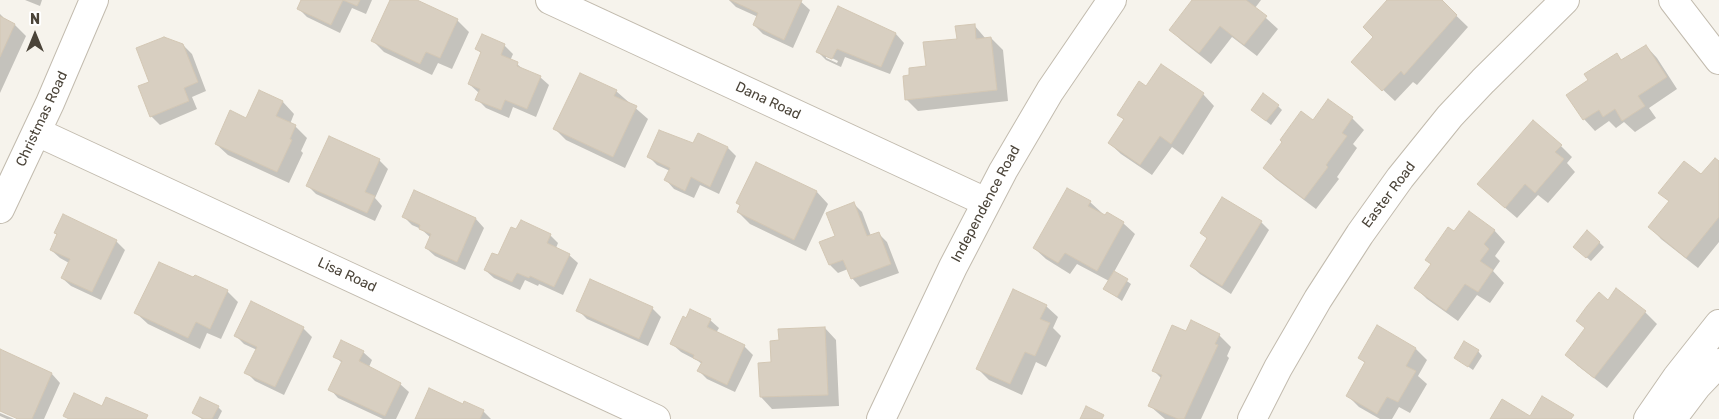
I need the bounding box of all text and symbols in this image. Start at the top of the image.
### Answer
north arrow [10,10,60,60]
text: N [30,11,40,28]
street label: Christmas Road [13,69,71,169]
street label: Dana Road [733,79,803,123]
street label: Independence Road [948,143,1024,265]
street label: Easter Road [1359,159,1419,231]
street label: Lisa Road [315,254,379,296]

